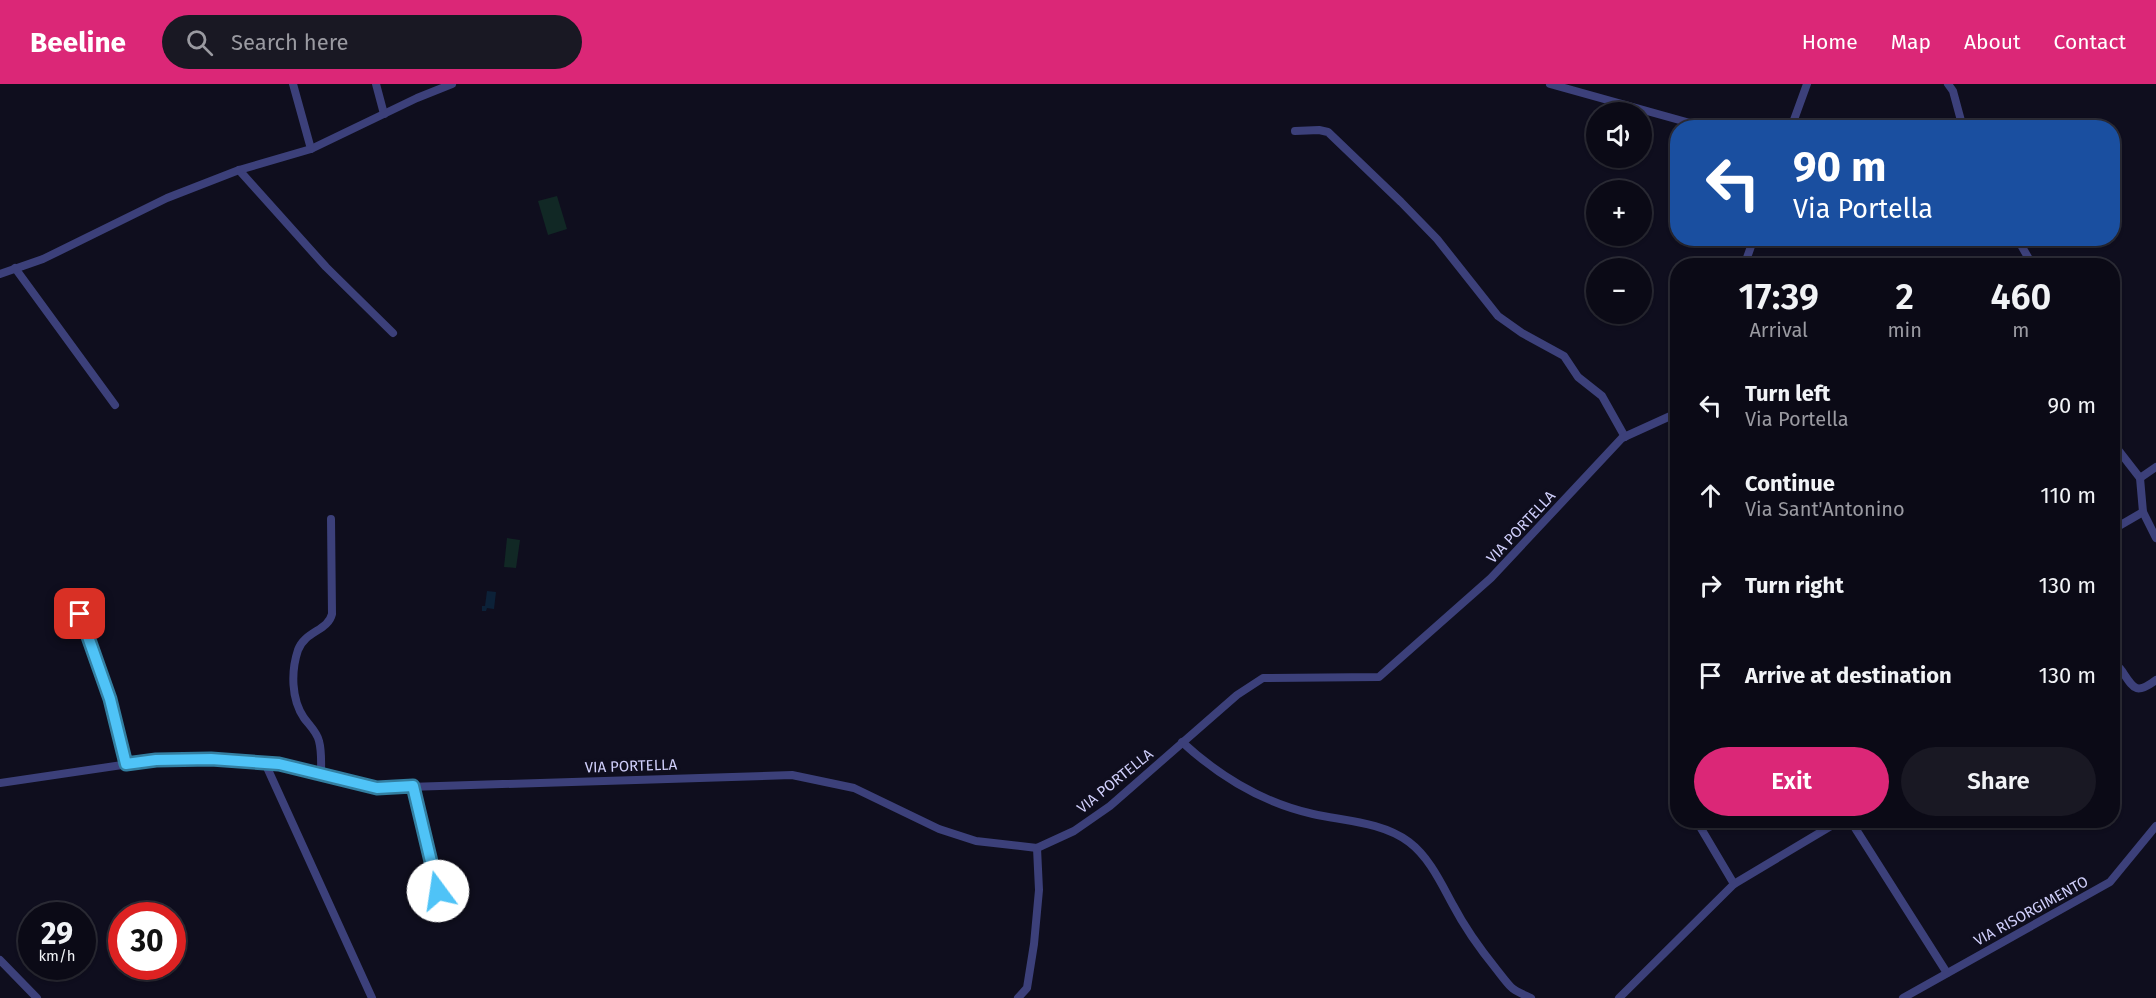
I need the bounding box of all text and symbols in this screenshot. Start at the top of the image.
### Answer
search box [162,15,582,69]
text: Beeline [30,26,126,59]
icon: search [183,26,216,59]
text: Search here [231,29,349,56]
text: Home [1802,29,1858,55]
text: Map [1891,29,1931,55]
text: About [1964,29,2021,55]
text: Contact [2054,29,2126,55]
map controls [1586,102,1652,324]
button: sound [1586,102,1652,168]
text: 90 m [1793,142,1887,192]
icon: left [1694,144,1772,222]
button: + [1586,180,1652,246]
text: Via Portella [1793,193,1933,225]
button: − [1586,258,1652,324]
text: 17:39 [1739,275,1819,319]
text: 2 [1895,275,1914,319]
text: 460 [1990,275,2051,319]
text: Arrival [1749,318,1808,342]
text: min [1887,318,1922,342]
text: m [2012,318,2029,342]
text: Turn left [1745,380,1830,407]
icon: left [1694,389,1727,422]
text: 90 m [2047,392,2096,419]
text: Via Portella [1745,407,1849,431]
text: Continue [1745,470,1835,497]
icon: ahead [1694,479,1727,512]
text: 110 m [2040,482,2096,509]
street label: VIA PORTELLA [1483,487,1559,567]
text: Via Sant'Antonino [1745,497,1905,521]
icon: right [1694,569,1727,602]
text: Turn right [1745,572,1844,599]
text: 130 m [2039,572,2096,599]
pin [54,588,105,639]
icon: arrive [63,597,96,630]
icon: arrive [1694,659,1727,692]
text: Arrive at destination [1745,662,1952,689]
text: 130 m [2039,662,2096,689]
street label: VIA PORTELLA [1073,745,1157,817]
button: Exit [1694,747,1889,816]
button: Share [1901,747,2096,816]
street label: VIA PORTELLA [584,755,678,777]
position arrow [406,859,470,923]
street label: VIA RISORGIMENTO [1971,872,2091,950]
speed limit sign: 30 [108,902,186,980]
text: 29 [41,916,73,952]
text: km/h [38,947,76,965]

